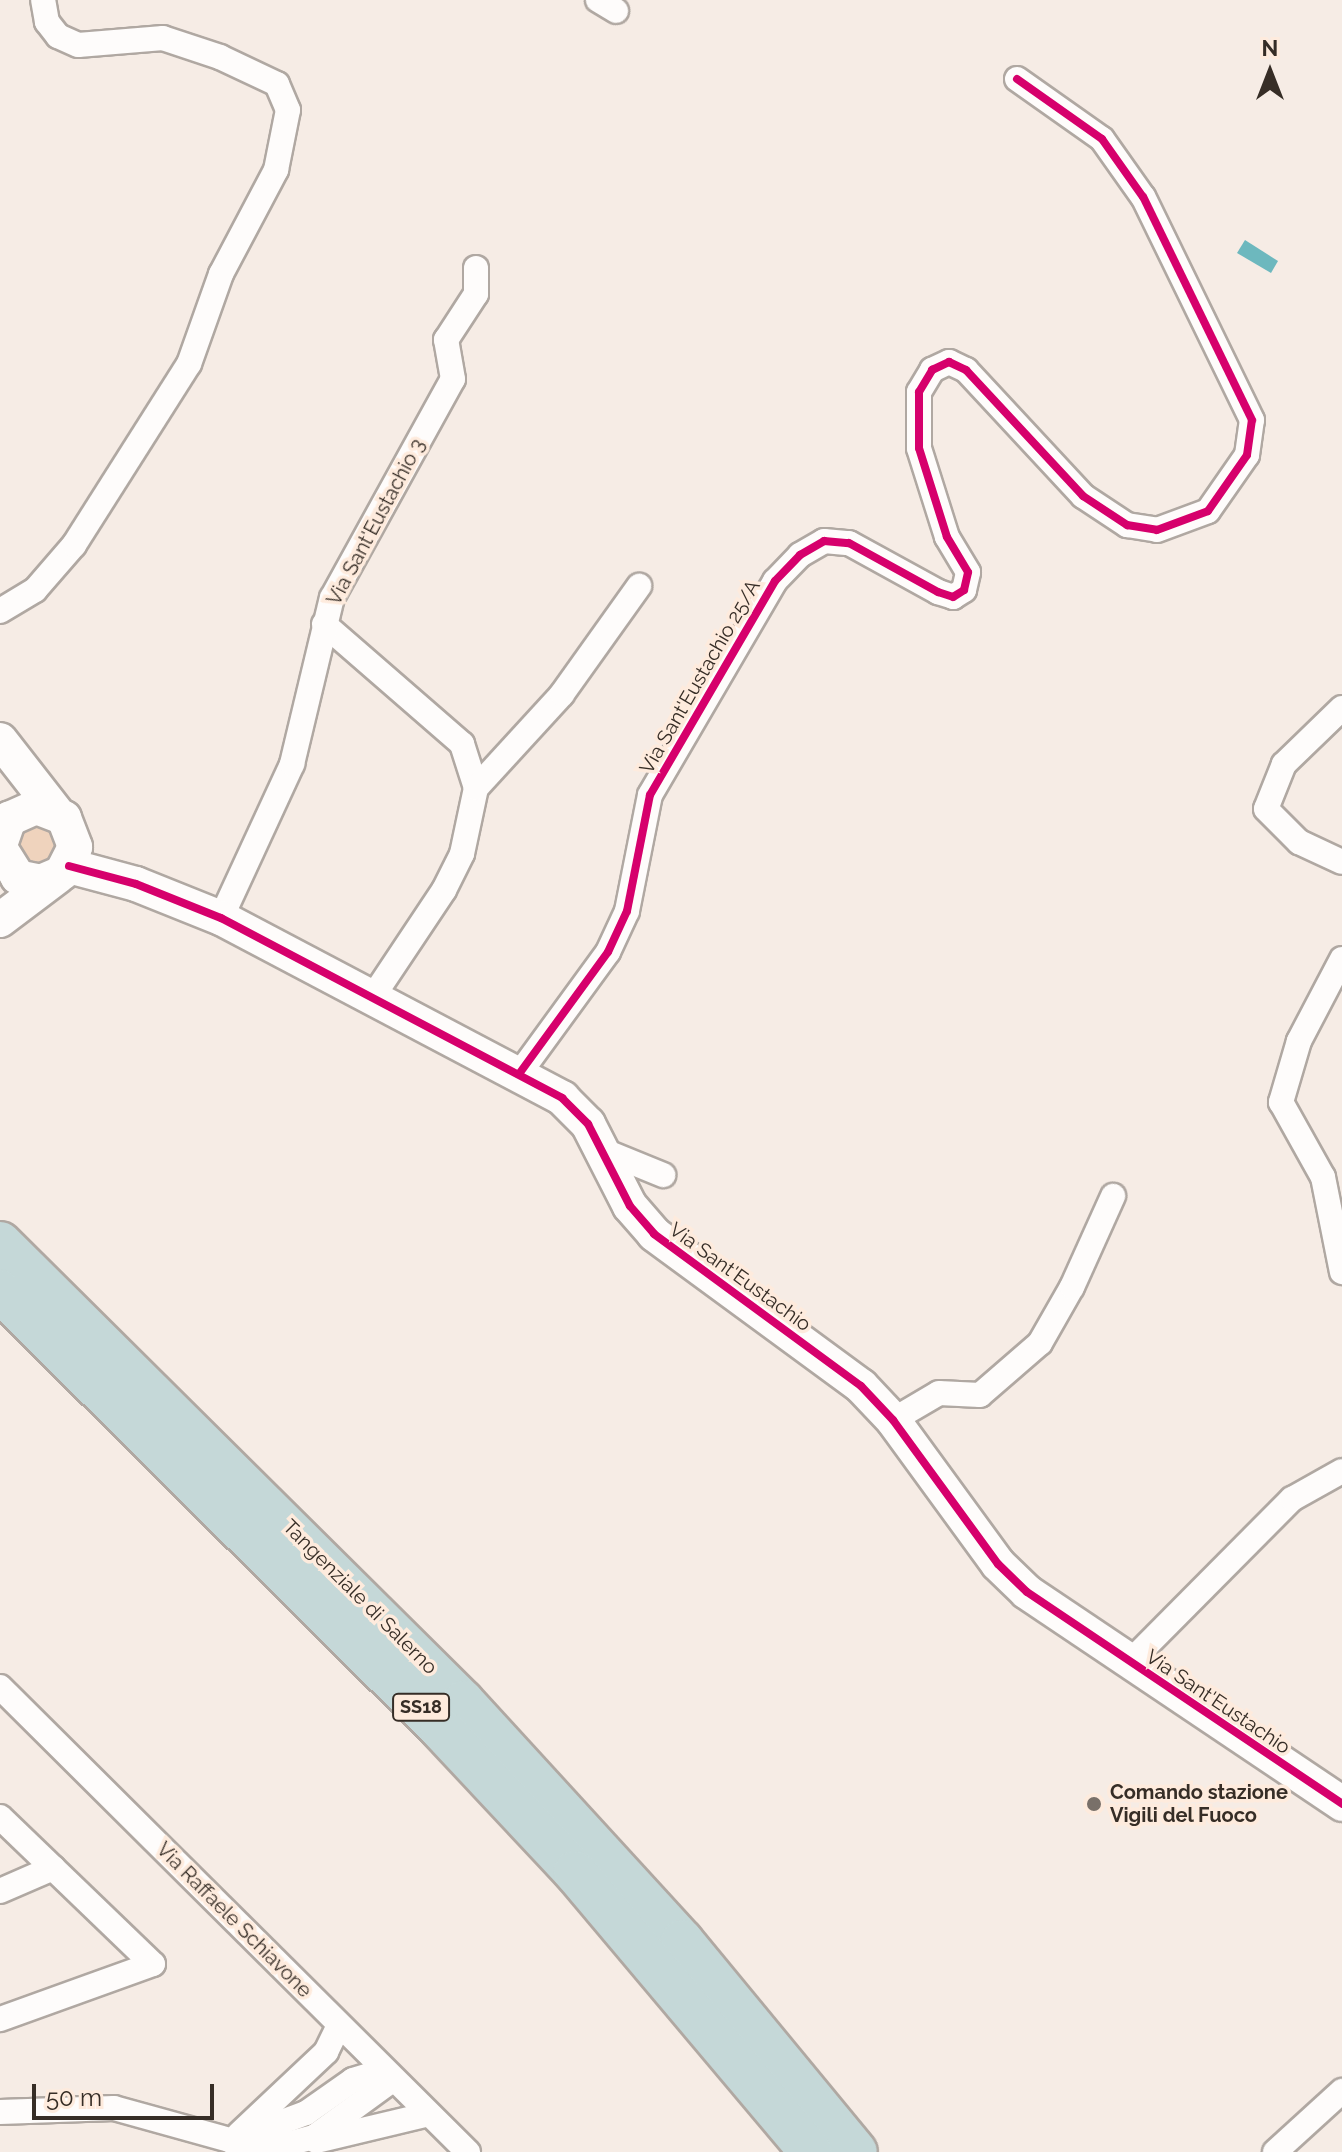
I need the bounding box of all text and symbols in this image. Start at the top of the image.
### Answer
north arrow [1230,32,1310,112]
text: N [1262,35,1278,61]
street label: Via Sant'Eustachio 3 [322,435,430,609]
street label: Via Sant'Eustachio 25/A [635,576,765,778]
street label: Via Sant'Eustachio [665,1218,815,1336]
street label: Tangenziale di Salerno [278,1515,442,1679]
street label: Via Sant'Eustachio [1141,1645,1295,1759]
road number: SS18 [391,1693,451,1721]
place label: Comando stazione Vigili del Fuoco [1110,1780,1288,1827]
marker: Comando stazione Vigili del Fuoco [1085,1795,1103,1813]
street label: Via Raffaele Schiavone [151,1837,317,2003]
scale bar [36,2068,218,2118]
text: 50 m [46,2083,102,2112]

